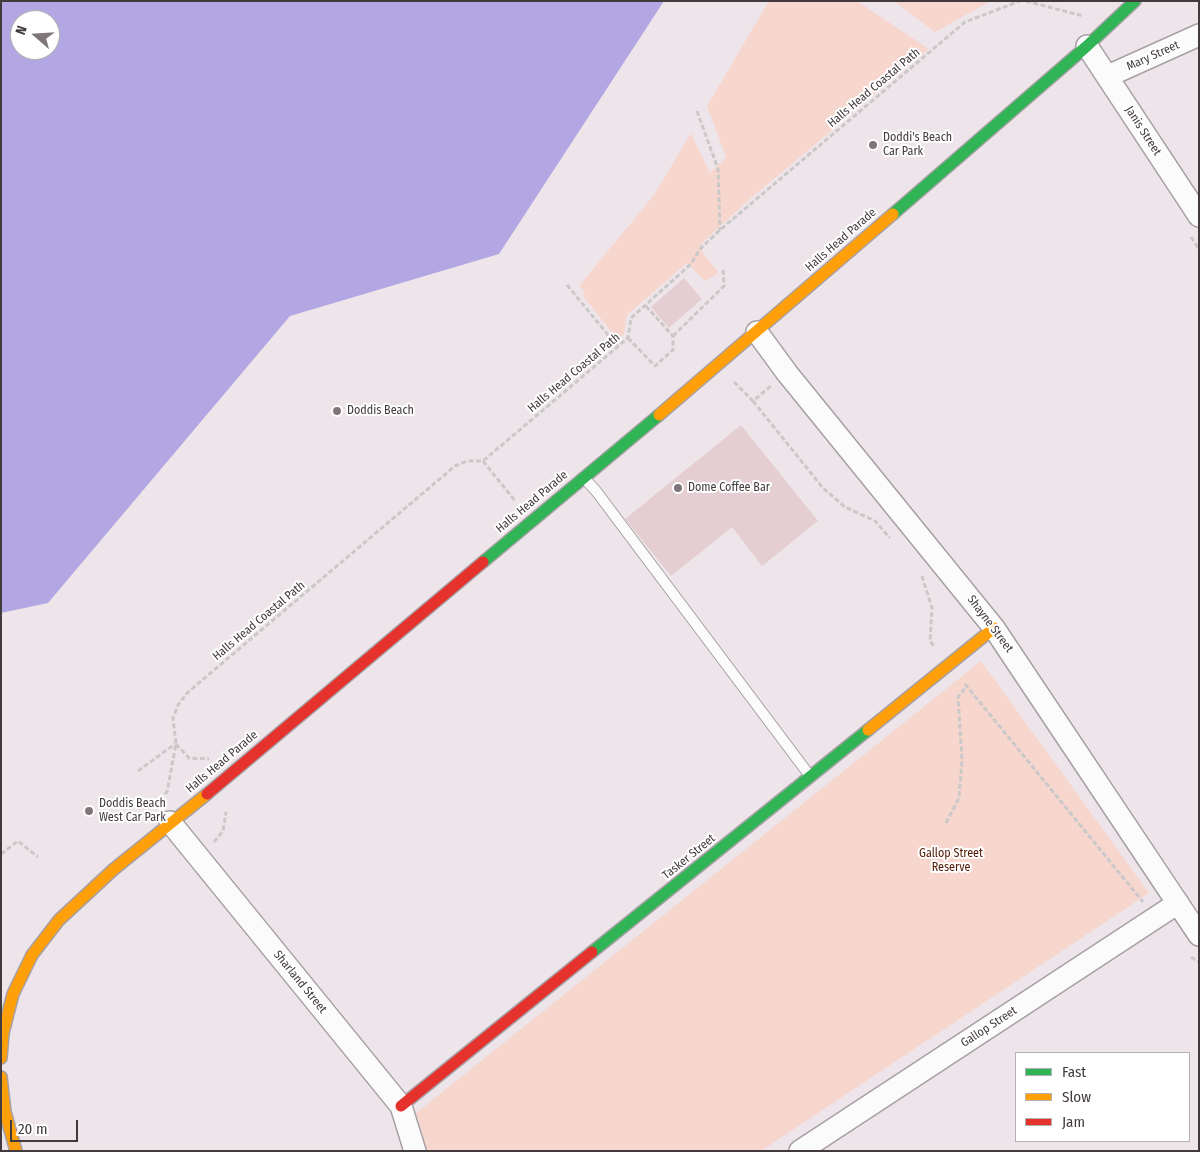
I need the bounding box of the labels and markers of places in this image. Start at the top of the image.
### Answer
place label: Doddi's Beach Car Park [883,131,952,159]
marker: Doddi's Beach Car Park [867,139,879,151]
place label: Doddis Beach [347,404,414,418]
marker: Doddis Beach [331,405,343,417]
place label: Dome Coffee Bar [688,481,770,495]
marker: Dome Coffee Bar [672,482,684,494]
place label: Doddis Beach West Car Park [99,797,166,825]
marker: Doddis Beach West Car Park [83,805,95,817]

